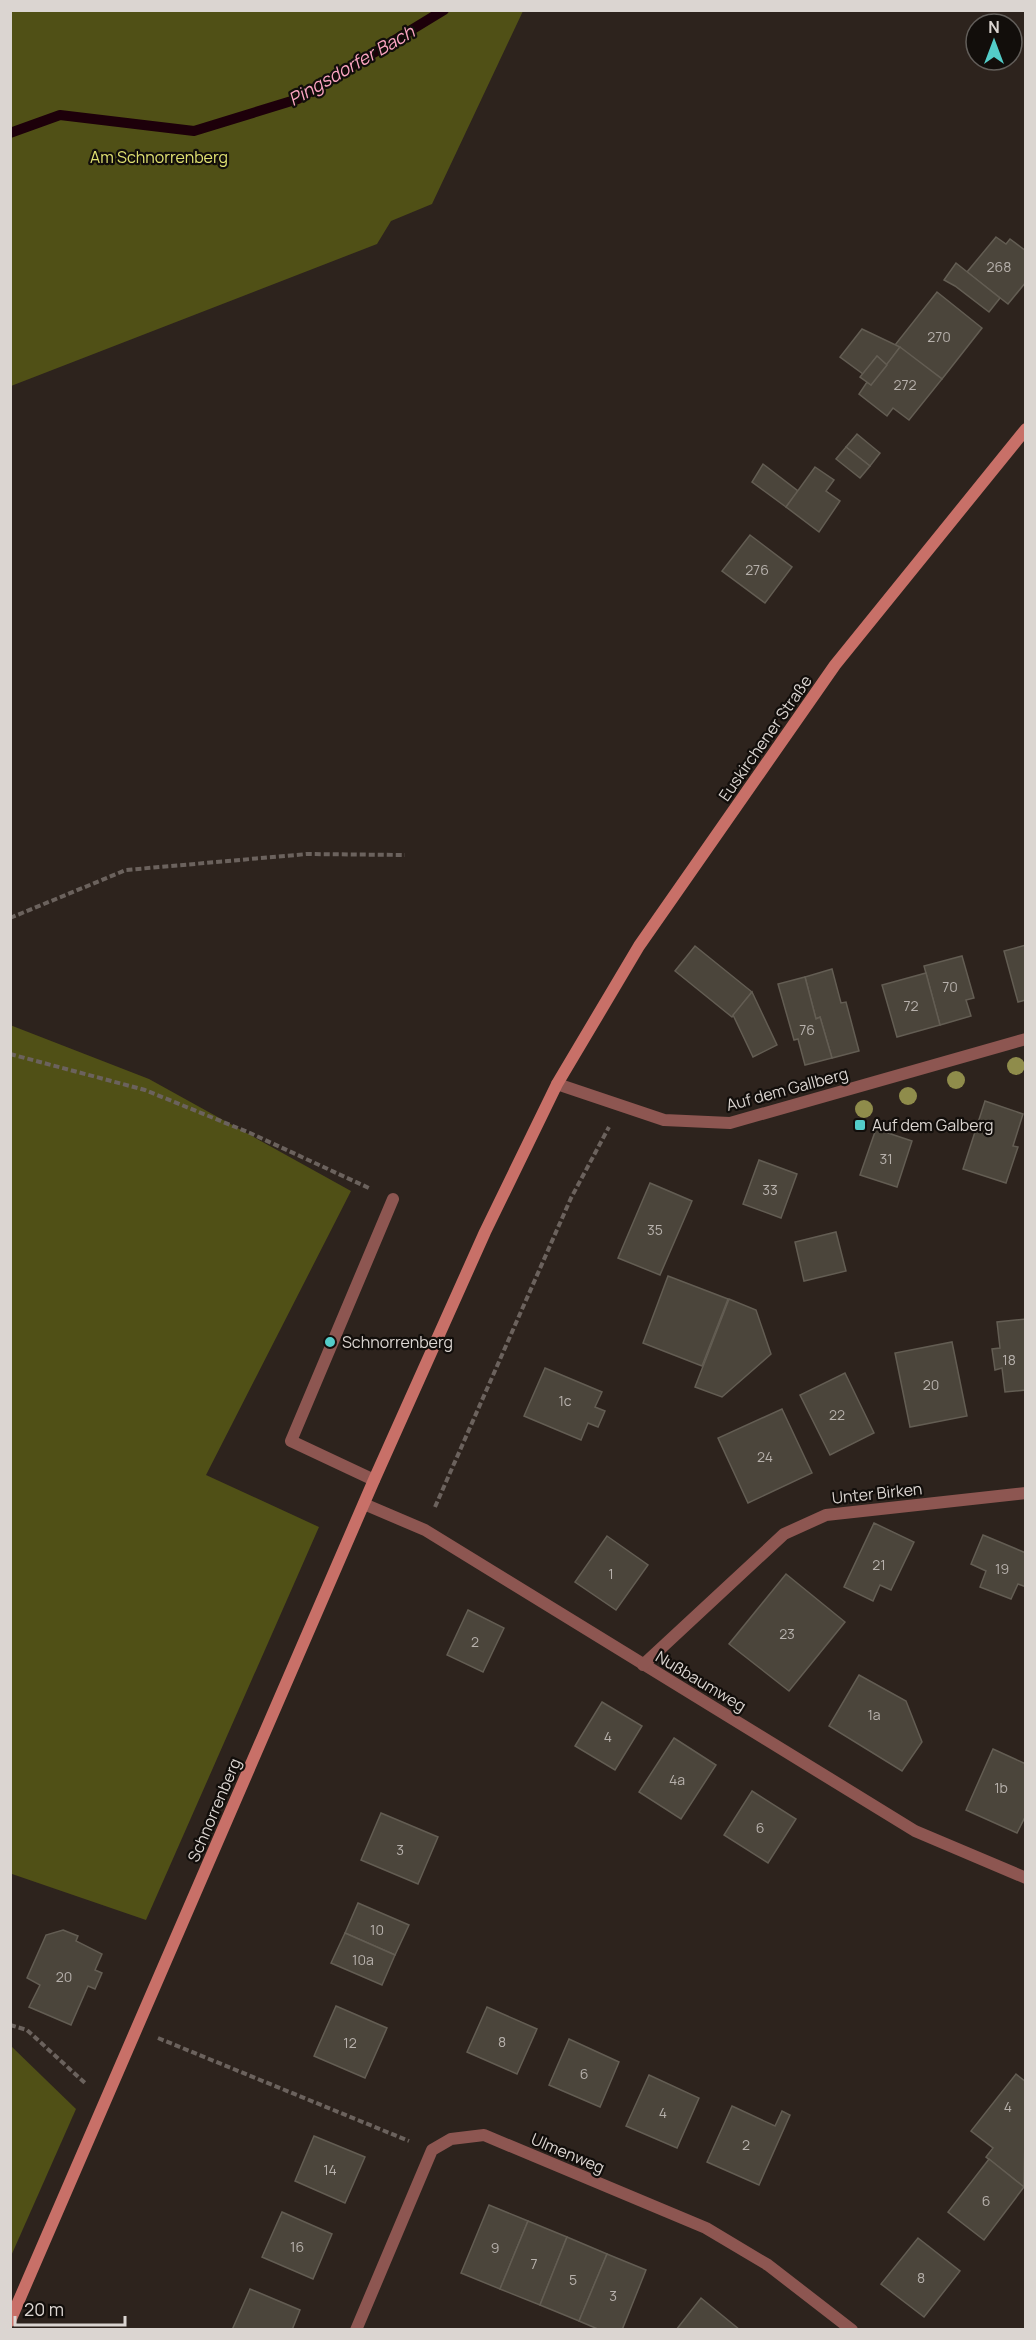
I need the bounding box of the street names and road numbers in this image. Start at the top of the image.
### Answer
street label: Euskirchener Straße [713,671,817,805]
street label: Auf dem Gallberg [724,1062,850,1116]
street label: Unter Birken [831,1477,923,1509]
street label: Nußbaumweg [652,1645,750,1717]
street label: Schnorrenberg [182,1755,246,1865]
street label: Ulmenweg [528,2128,608,2178]

